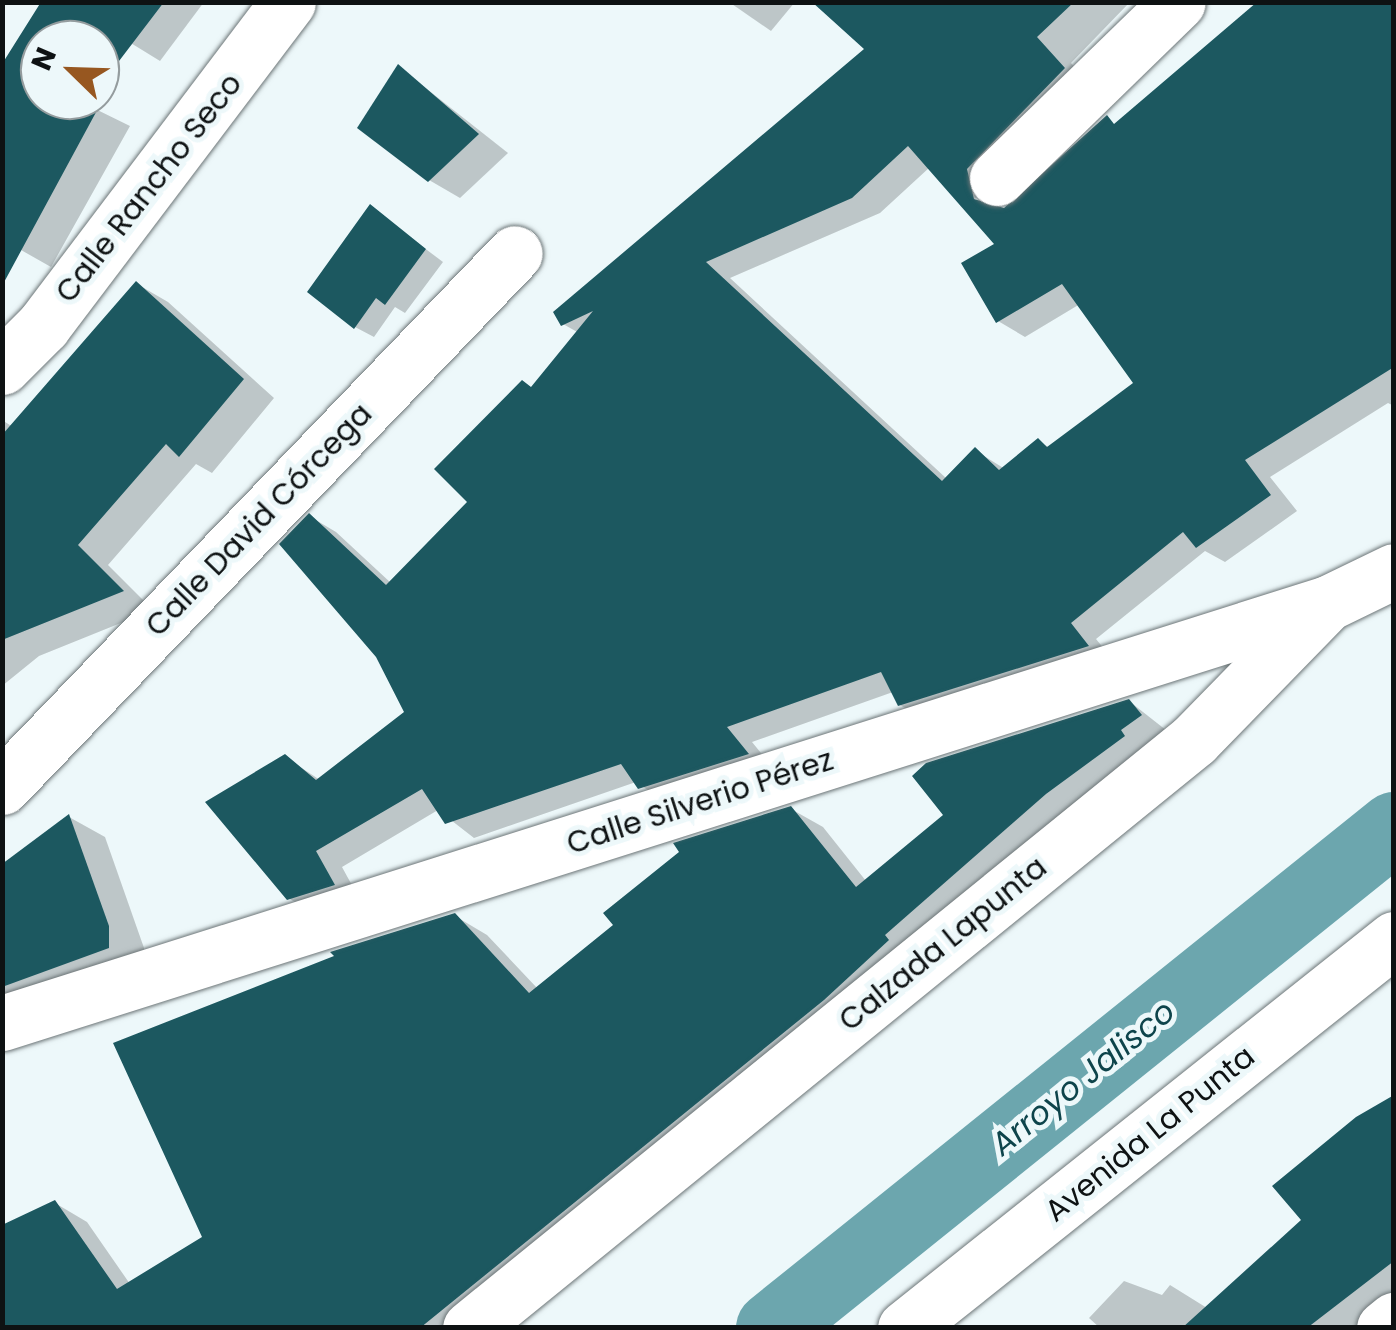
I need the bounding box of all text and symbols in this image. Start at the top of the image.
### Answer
north arrow [20,20,120,120]
text: N [22,42,66,76]
street label: Calle Rancho Seco [48,66,250,310]
street label: Calle David Córcega [138,396,380,644]
street label: Calle Silverio Pérez [562,742,838,862]
street label: Calzada Lapunta [832,849,1054,1039]
water label: Arroyo Jalisco [984,992,1182,1164]
street label: Avenida La Punta [1038,1039,1262,1229]

